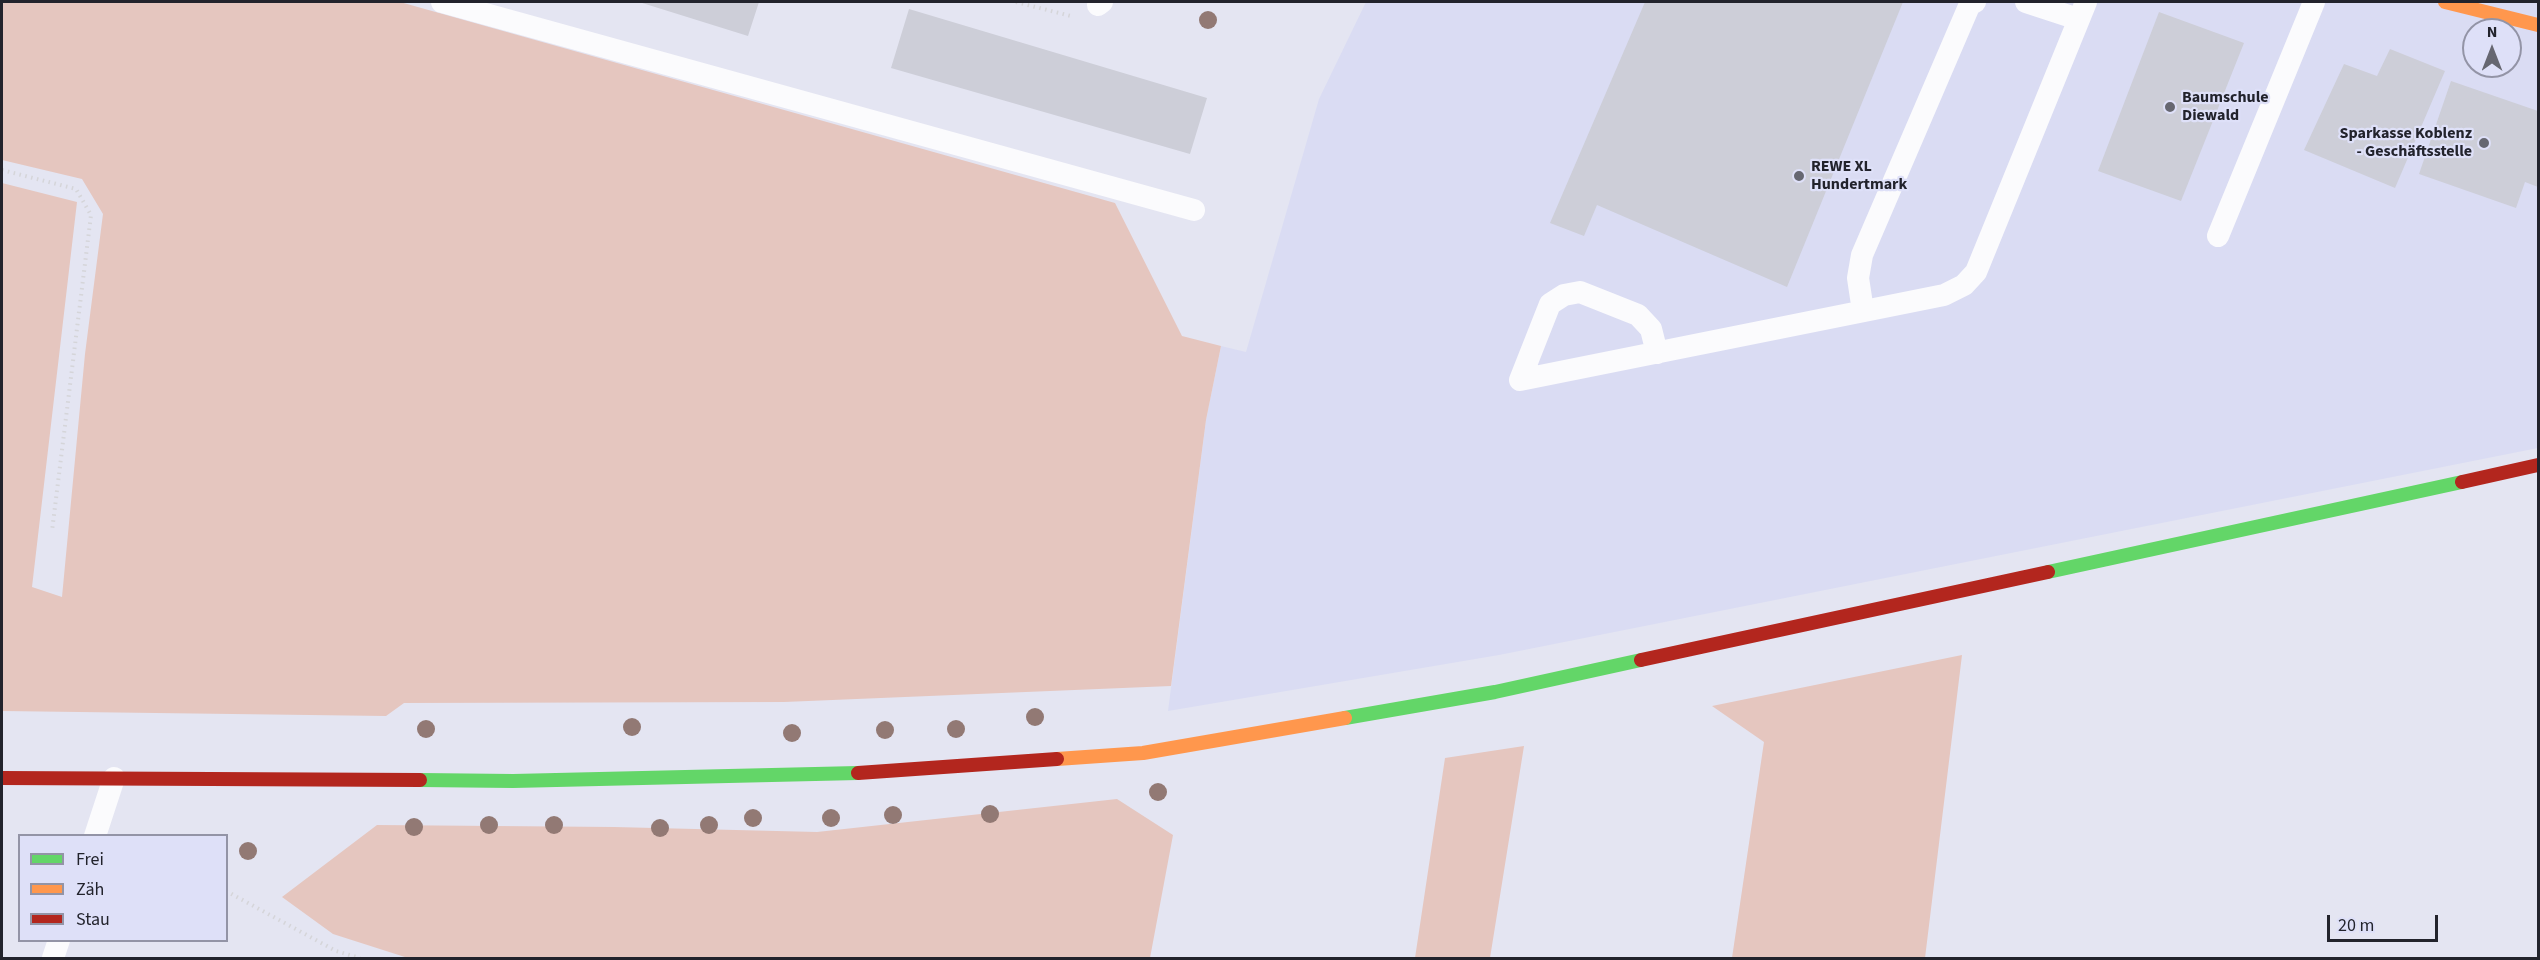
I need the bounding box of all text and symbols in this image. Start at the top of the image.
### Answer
north arrow [2462,18,2522,78]
text: N [2487,21,2497,43]
place label: Baumschule Diewald [2182,88,2269,126]
marker: Baumschule Diewald [2163,100,2177,114]
place label: Sparkasse Koblenz - Geschäftsstelle [2340,124,2472,162]
marker: Sparkasse Koblenz - Geschäftsstelle [2477,136,2491,150]
place label: REWE XL Hundertmark [1811,157,1907,195]
marker: REWE XL Hundertmark [1792,169,1806,183]
legend [18,834,228,942]
text: Frei [76,847,104,872]
text: Zäh [76,877,104,902]
scale bar [2330,903,2441,941]
text: Stau [76,907,110,932]
text: 20 m [2338,913,2374,938]

